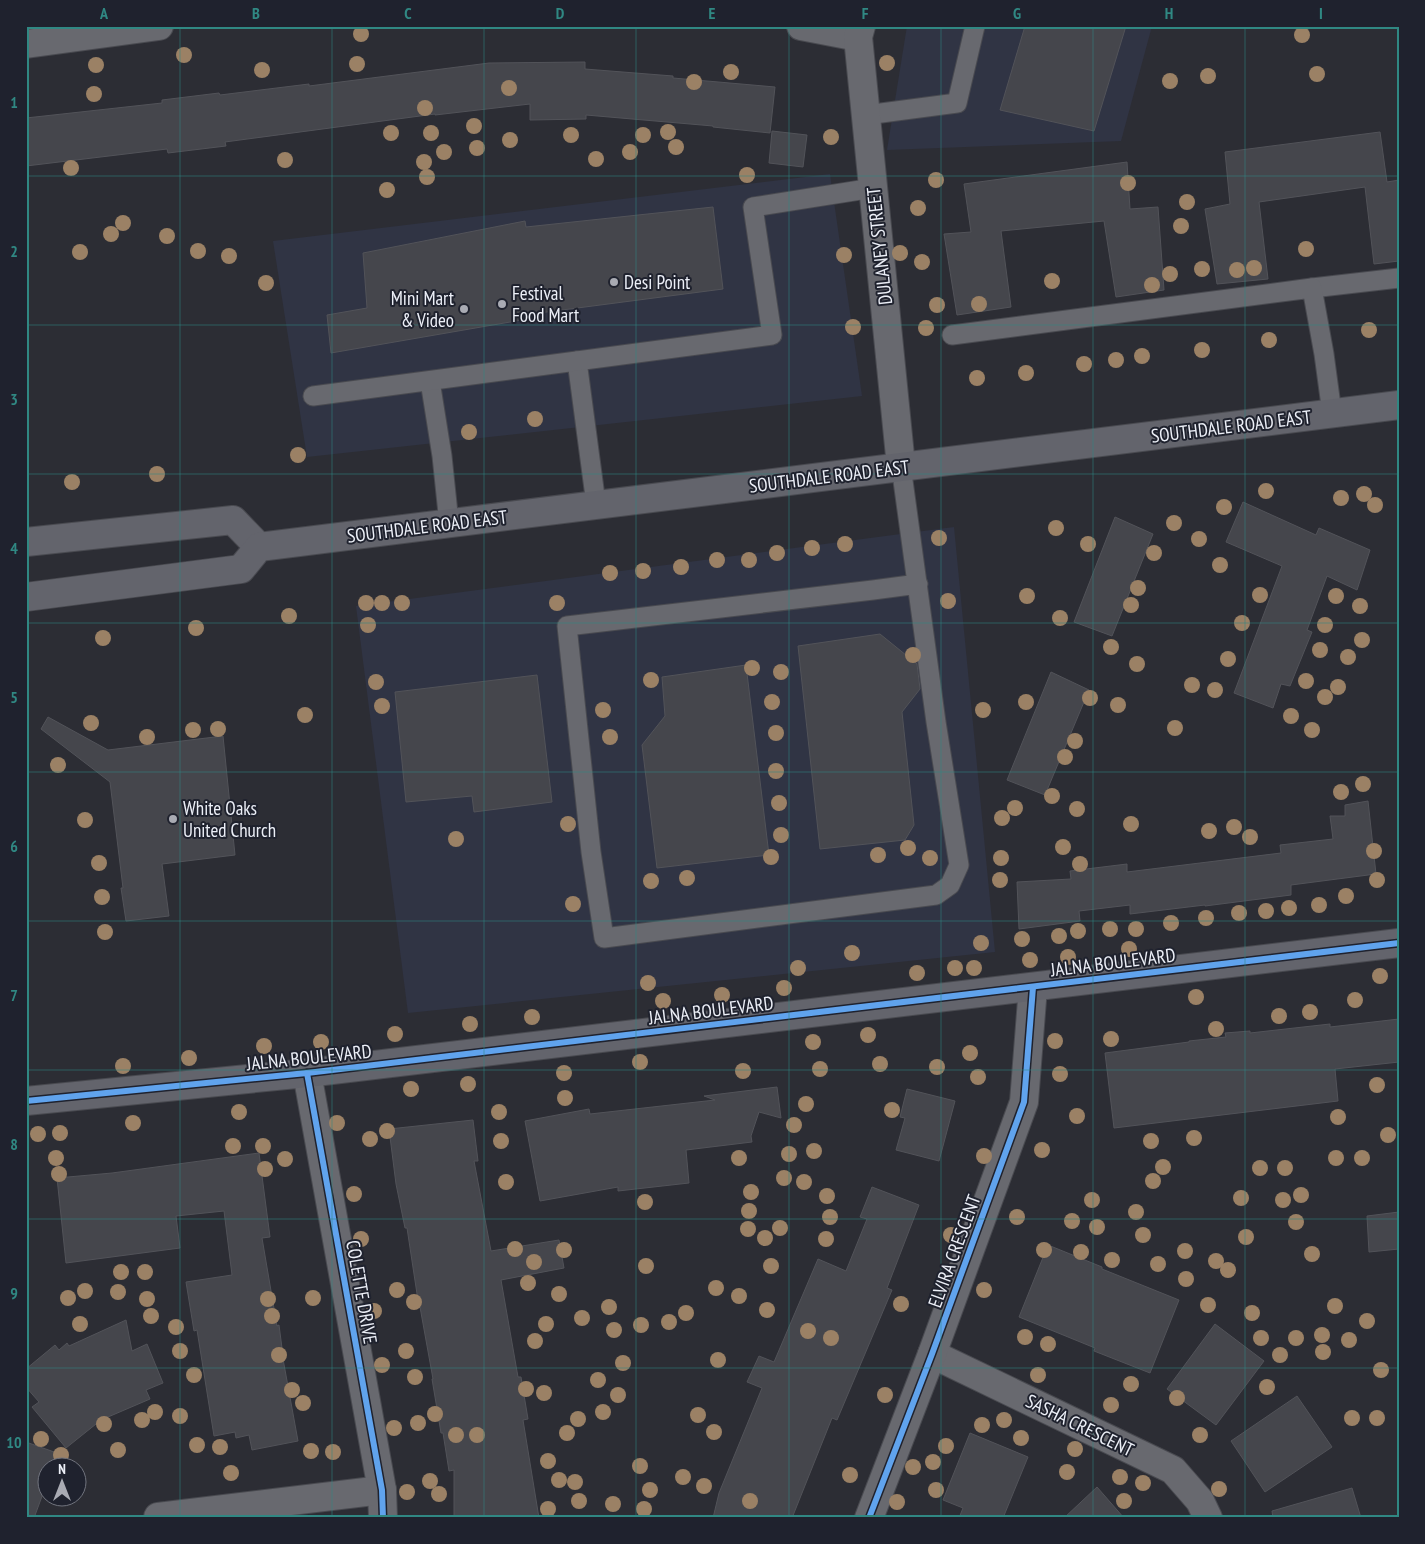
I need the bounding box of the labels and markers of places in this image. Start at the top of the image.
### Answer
place label: Desi Point [624,270,691,294]
marker: Desi Point [608,276,620,288]
place label: Festival Food Mart [512,281,580,327]
place label: Mini Mart & Video [391,286,455,332]
marker: Festival Food Mart [496,298,508,310]
marker: Mini Mart & Video [458,303,470,315]
place label: White Oaks United Church [183,796,276,842]
marker: White Oaks United Church [167,813,179,825]

